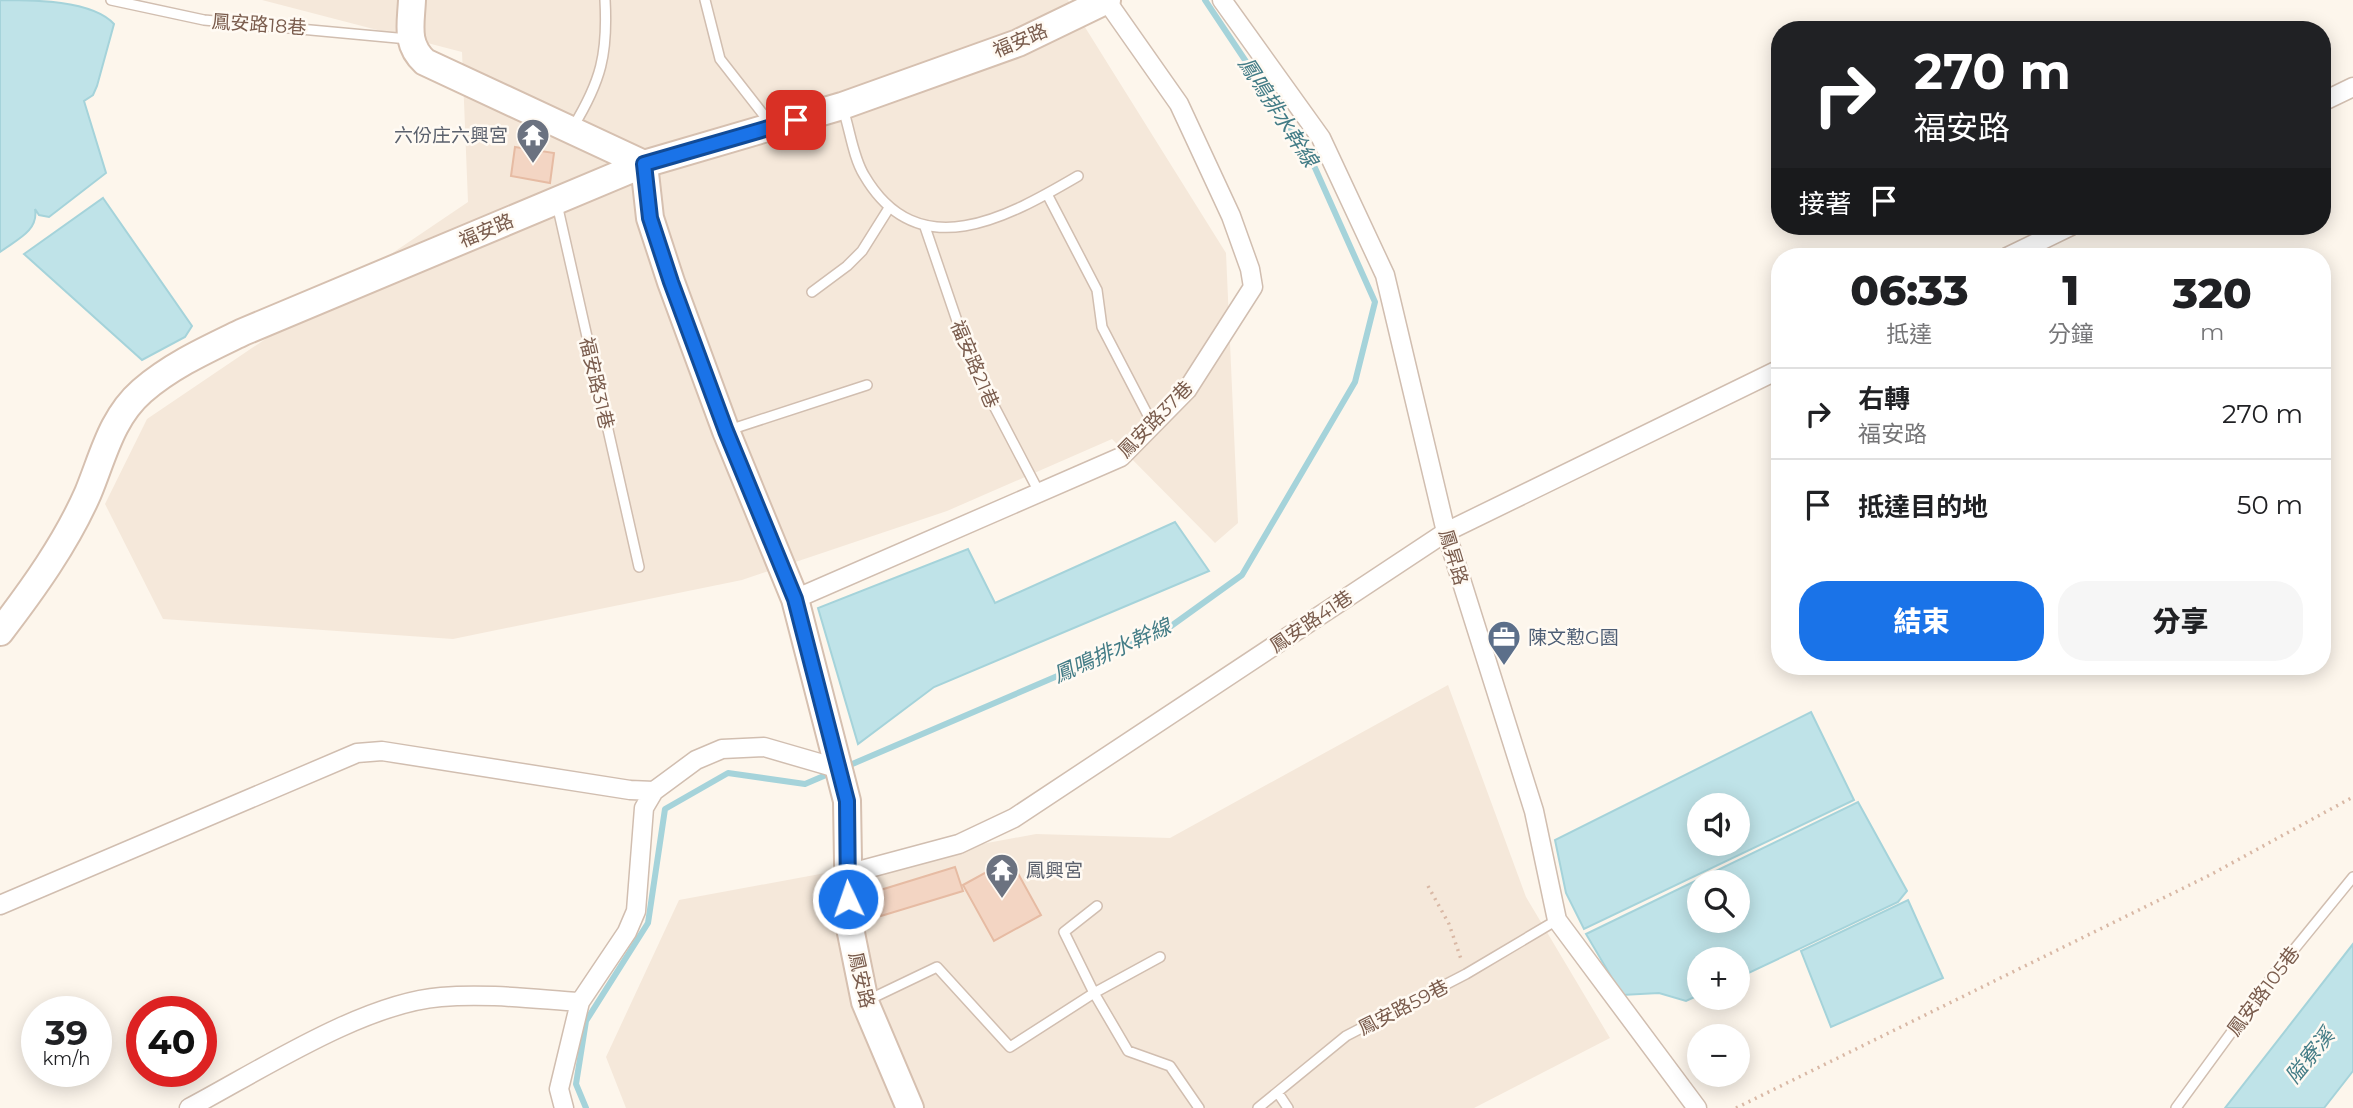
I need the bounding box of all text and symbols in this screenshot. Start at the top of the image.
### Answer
street label: 鳳安路18巷 [211,10,307,39]
street label: 福安路 [989,19,1051,62]
text: 270 m [1914,42,2071,101]
icon: right [1799,49,1890,140]
water label: 鳳鳴排水幹線 [1234,52,1324,173]
pin [766,90,826,150]
icon: arrive [777,101,815,139]
text: 福安路 [1914,108,2010,147]
temple icon: 六份庄六興宮 [514,116,552,165]
place label: 六份庄六興宮 [394,124,508,147]
icon: arrive [1865,182,1903,220]
text: 接著 [1799,188,1851,220]
street label: 福安路 [455,209,517,252]
text: 06:33 [1850,264,1969,316]
text: 1 [2062,264,2079,316]
text: 320 [2173,267,2252,319]
street label: 福安路21巷 [946,317,1003,412]
text: m [2200,318,2225,346]
text: 抵達 [1886,320,1932,348]
text: 分鐘 [2048,320,2094,348]
street label: 福安路31巷 [575,335,618,431]
street label: 鳳安路37巷 [1113,376,1198,462]
text: 右轉 [1858,383,1910,415]
icon: right [1799,395,1837,433]
text: 270 m [2222,398,2303,430]
text: 福安路 [1858,420,1927,448]
icon: arrive [1799,486,1837,524]
text: 50 m [2237,489,2303,521]
text: 抵達目的地 [1858,491,1988,523]
street label: 鳳昇路 [1434,527,1473,588]
button: 結束 [1799,581,2044,661]
button: 分享 [2058,581,2303,661]
street label: 鳳安路41巷 [1265,585,1357,657]
water label: 鳳鳴排水幹線 [1049,613,1176,688]
office icon: 陳文懃G園 [1485,618,1523,667]
place label: 陳文懃G園 [1528,626,1619,649]
map controls [1687,793,1750,1087]
button: sound [1687,793,1750,856]
temple icon: 鳳興宮 [983,851,1021,900]
place label: 鳳興宮 [1026,859,1083,882]
position arrow [811,862,885,936]
button: search [1687,870,1750,933]
street label: 鳳安路105巷 [2222,942,2305,1041]
button: + [1687,947,1750,1010]
street label: 鳳安路 [844,950,879,1010]
street label: 鳳安路59巷 [1354,975,1452,1040]
speed limit sign: 40 [126,996,217,1087]
text: 39 [45,1011,88,1054]
water label: 隘寮溪 [2280,1021,2341,1088]
button: − [1687,1024,1750,1087]
text: km/h [42,1048,91,1070]

